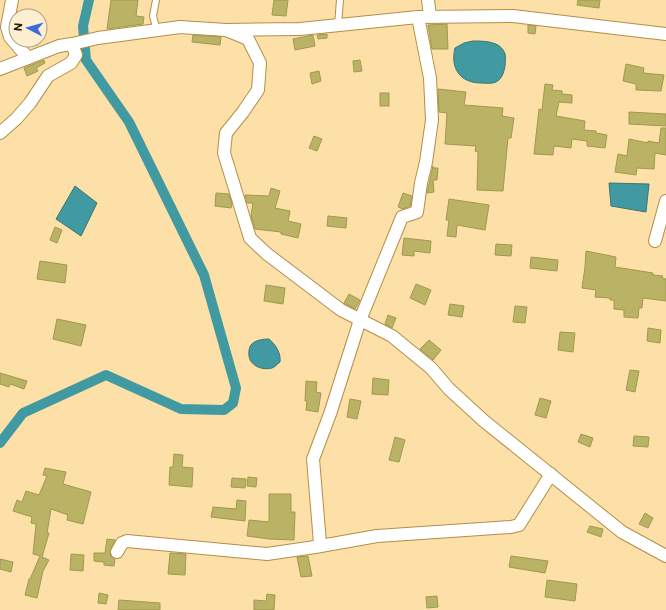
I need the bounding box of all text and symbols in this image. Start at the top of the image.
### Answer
north arrow [8,8,48,48]
text: N [11,22,24,32]

